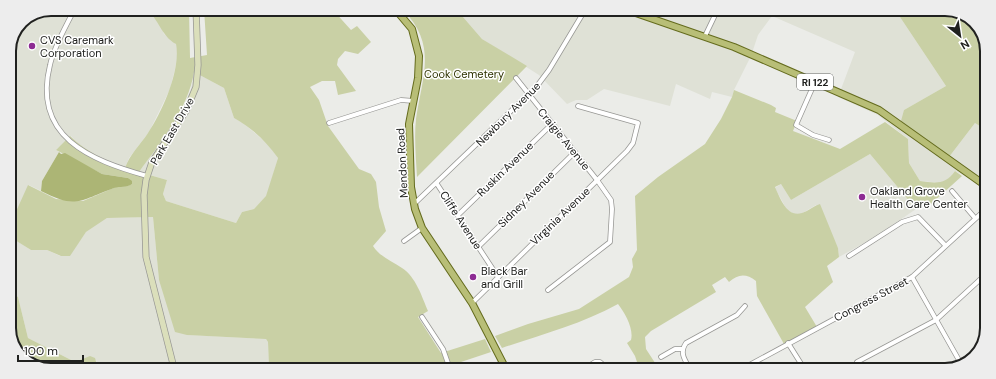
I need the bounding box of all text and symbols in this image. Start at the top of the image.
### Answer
north arrow [940,16,980,56]
place label: CVS Caremark Corporation [40,33,114,60]
text: N [958,37,972,53]
marker: CVS Caremark Corporation [27,41,37,51]
park label: Cook Cemetery [424,67,504,81]
road number: RI 122 [797,74,833,90]
street label: Newbury Avenue [473,79,543,149]
street label: Park East Drive [147,95,197,167]
street label: Craigie Avenue [535,105,593,173]
street label: Mendon Road [393,128,411,198]
street label: Ruskin Avenue [474,139,536,199]
street label: Sidney Avenue [495,168,557,230]
street label: Virginia Avenue [527,184,593,248]
place label: Oakland Grove Health Care Center [870,184,968,211]
street label: Cliffe Avenue [437,188,485,252]
marker: Oakland Grove Health Care Center [857,192,867,202]
place label: Black Bar and Grill [481,264,528,291]
marker: Black Bar and Grill [468,272,478,282]
street label: Congress Street [831,274,911,324]
scale bar [18,337,83,363]
text: 100 m [24,343,58,359]

